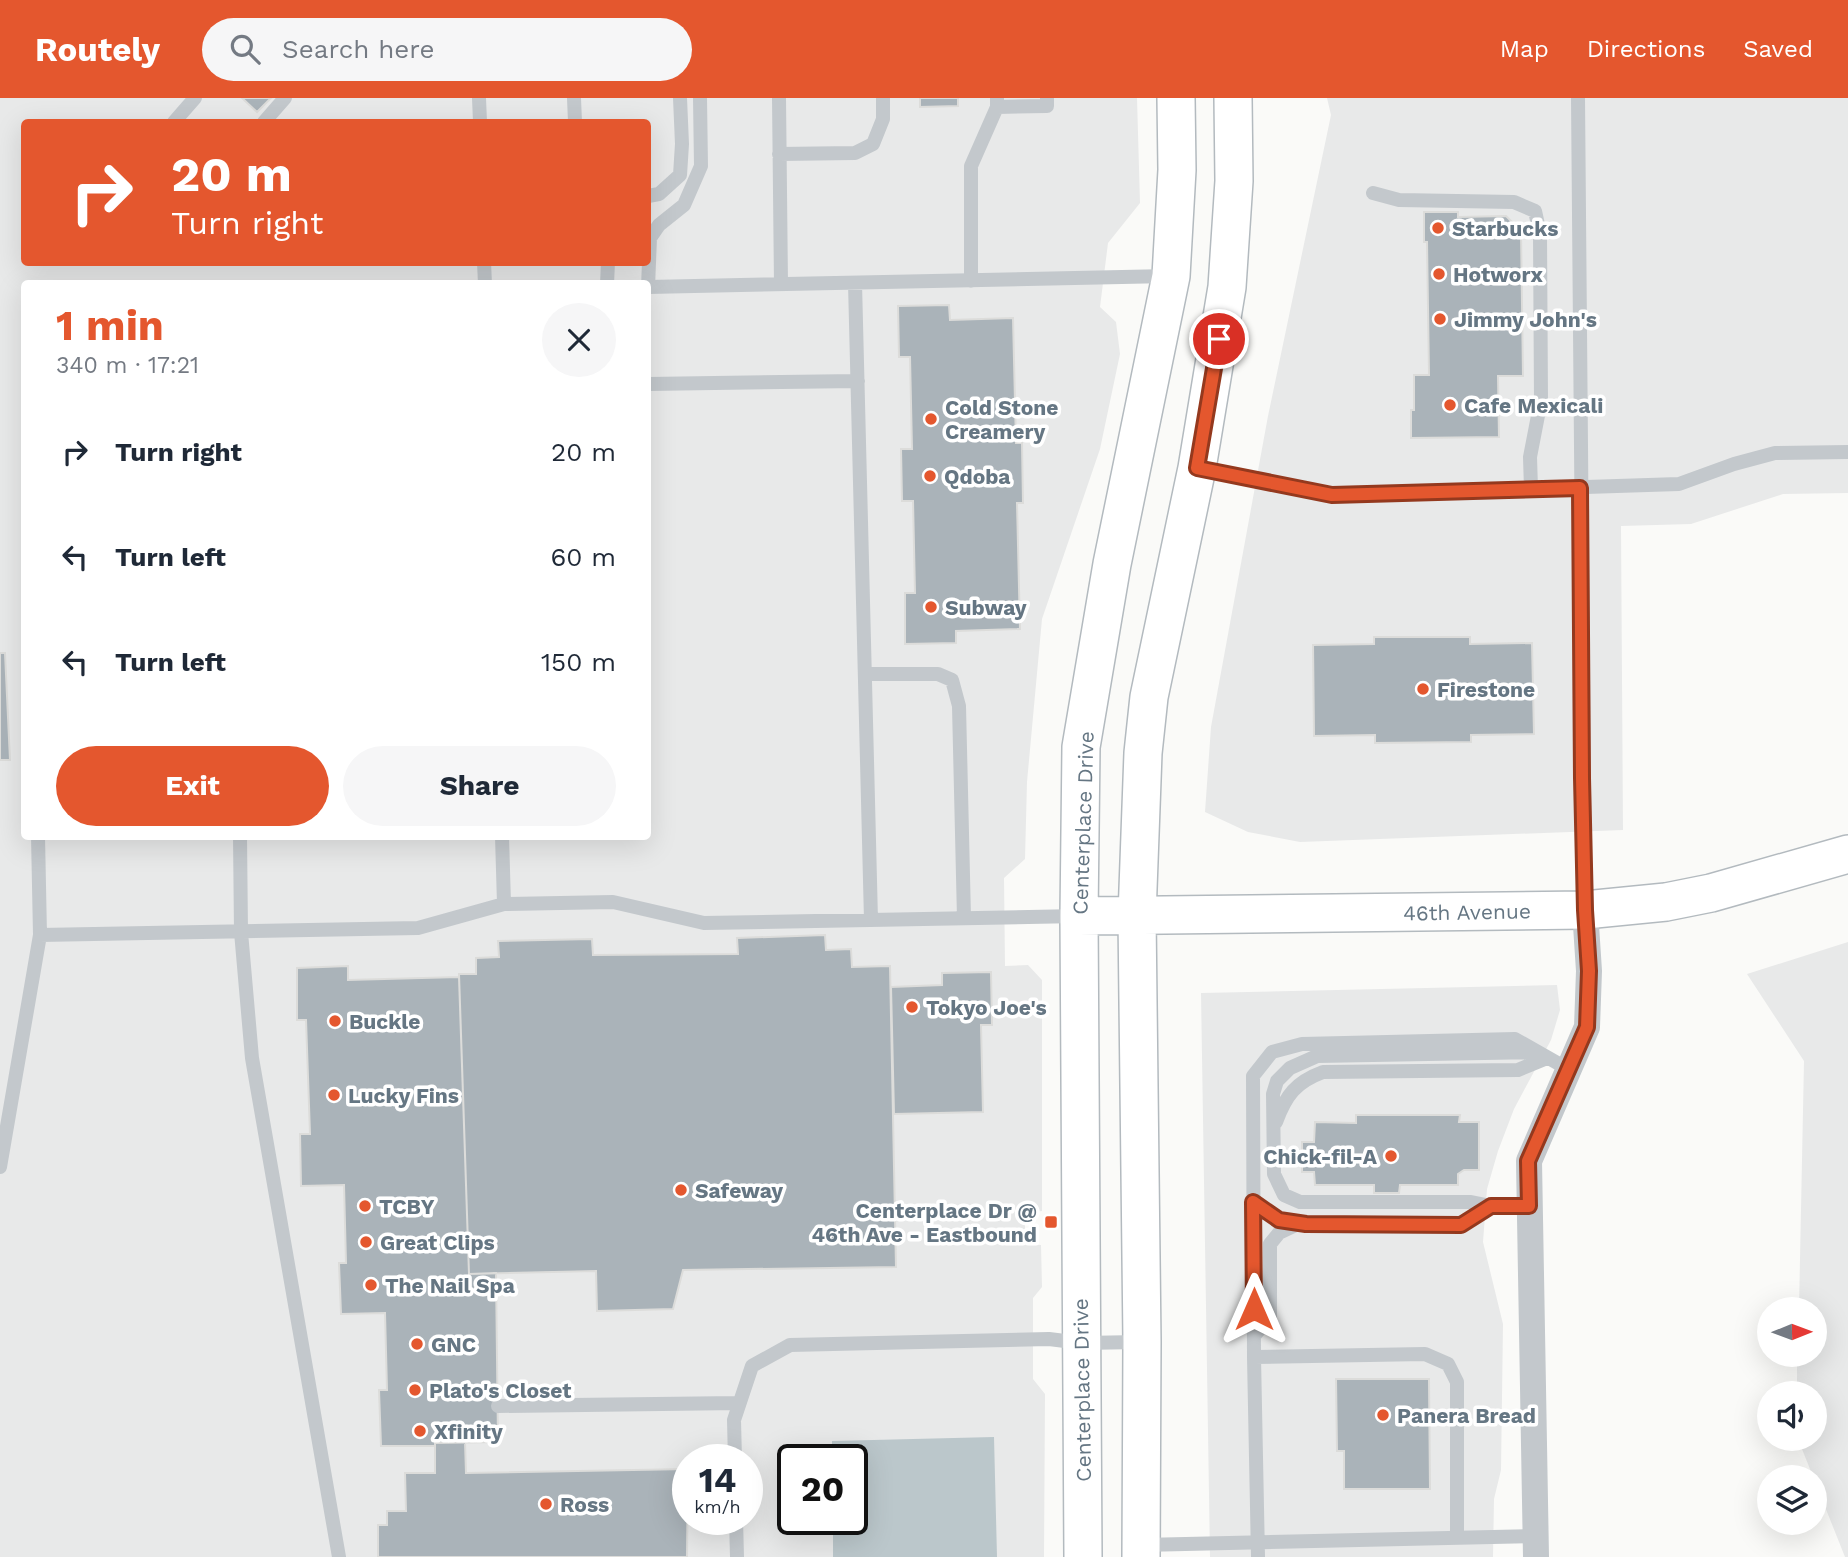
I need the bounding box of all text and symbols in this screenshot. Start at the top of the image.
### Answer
search box [202,18,692,81]
text: Routely [35,30,160,69]
icon: search [226,30,264,68]
text: Search here [282,34,434,64]
text: Map [1500,35,1549,63]
text: Directions [1587,35,1705,63]
text: Saved [1743,35,1813,63]
text: 20 m [171,145,292,203]
icon: right [56,147,147,238]
text: Turn right [171,204,323,242]
place label: Starbucks [1452,216,1558,241]
marker: Starbucks [1430,220,1446,236]
place label: Hotworx [1453,262,1543,287]
marker: Hotworx [1431,266,1447,282]
text: 1 min [56,301,164,350]
button: close [542,303,616,377]
place label: Jimmy John's [1454,307,1597,332]
pin [1189,309,1249,369]
marker: Jimmy John's [1432,311,1448,327]
icon: arrive [1200,320,1238,358]
text: 340 m · 17:21 [56,352,199,379]
place label: Cafe Mexicali [1464,393,1603,418]
place label: Cold Stone Creamery [945,395,1058,444]
marker: Cafe Mexicali [1442,397,1458,413]
marker: Cold Stone Creamery [923,411,939,427]
icon: right [56,433,94,471]
text: Turn right [115,437,242,467]
text: 20 m [551,437,616,467]
place label: Qdoba [944,464,1011,489]
marker: Qdoba [922,468,938,484]
icon: left [56,538,94,576]
text: Turn left [115,542,226,572]
text: 60 m [550,542,616,572]
place label: Subway [945,595,1027,620]
marker: Subway [923,599,939,615]
icon: left [56,643,94,681]
text: Turn left [115,647,226,677]
text: 150 m [541,647,616,677]
place label: Firestone [1437,677,1535,702]
marker: Firestone [1415,681,1431,697]
street label: Centerplace Drive [1067,731,1099,915]
button: Exit [56,746,329,826]
button: Share [343,746,616,826]
street label: 46th Avenue [1403,898,1531,926]
place label: Tokyo Joe's [926,995,1047,1020]
marker: Tokyo Joe's [904,999,920,1015]
place label: Buckle [349,1009,420,1034]
marker: Buckle [327,1013,343,1029]
place label: Lucky Fins [348,1083,459,1108]
marker: Lucky Fins [326,1087,342,1103]
place label: Chick-fil-A [1263,1144,1378,1169]
marker: Chick-fil-A [1383,1148,1399,1164]
place label: Safeway [695,1178,783,1203]
marker: Safeway [673,1182,689,1198]
place label: TCBY [379,1194,435,1219]
marker: TCBY [357,1198,373,1214]
place label: Centerplace Dr @ 46th Ave - Eastbound [812,1198,1037,1247]
marker: Centerplace Dr @ 46th Ave - Eastbound [1043,1214,1059,1230]
place label: Great Clips [380,1230,495,1255]
marker: Great Clips [358,1234,374,1250]
position arrow [1217,1272,1291,1346]
place label: The Nail Spa [385,1273,516,1298]
marker: The Nail Spa [363,1277,379,1293]
north arrow [1757,1297,1827,1367]
map controls [1757,1297,1827,1535]
street label: Centerplace Drive [1068,1298,1096,1482]
place label: GNC [431,1332,476,1357]
marker: GNC [409,1336,425,1352]
place label: Plato's Closet [429,1378,571,1403]
button: sound [1757,1381,1827,1451]
marker: Plato's Closet [407,1382,423,1398]
place label: Panera Bread [1397,1403,1536,1428]
marker: Panera Bread [1375,1407,1391,1423]
place label: Xfinity [434,1419,503,1444]
marker: Xfinity [412,1423,428,1439]
speed limit sign: 20 [777,1444,868,1535]
text: 14 [699,1459,736,1501]
button: layers [1757,1465,1827,1535]
place label: Ross [560,1492,609,1517]
marker: Ross [538,1496,554,1512]
text: km/h [694,1496,741,1517]

